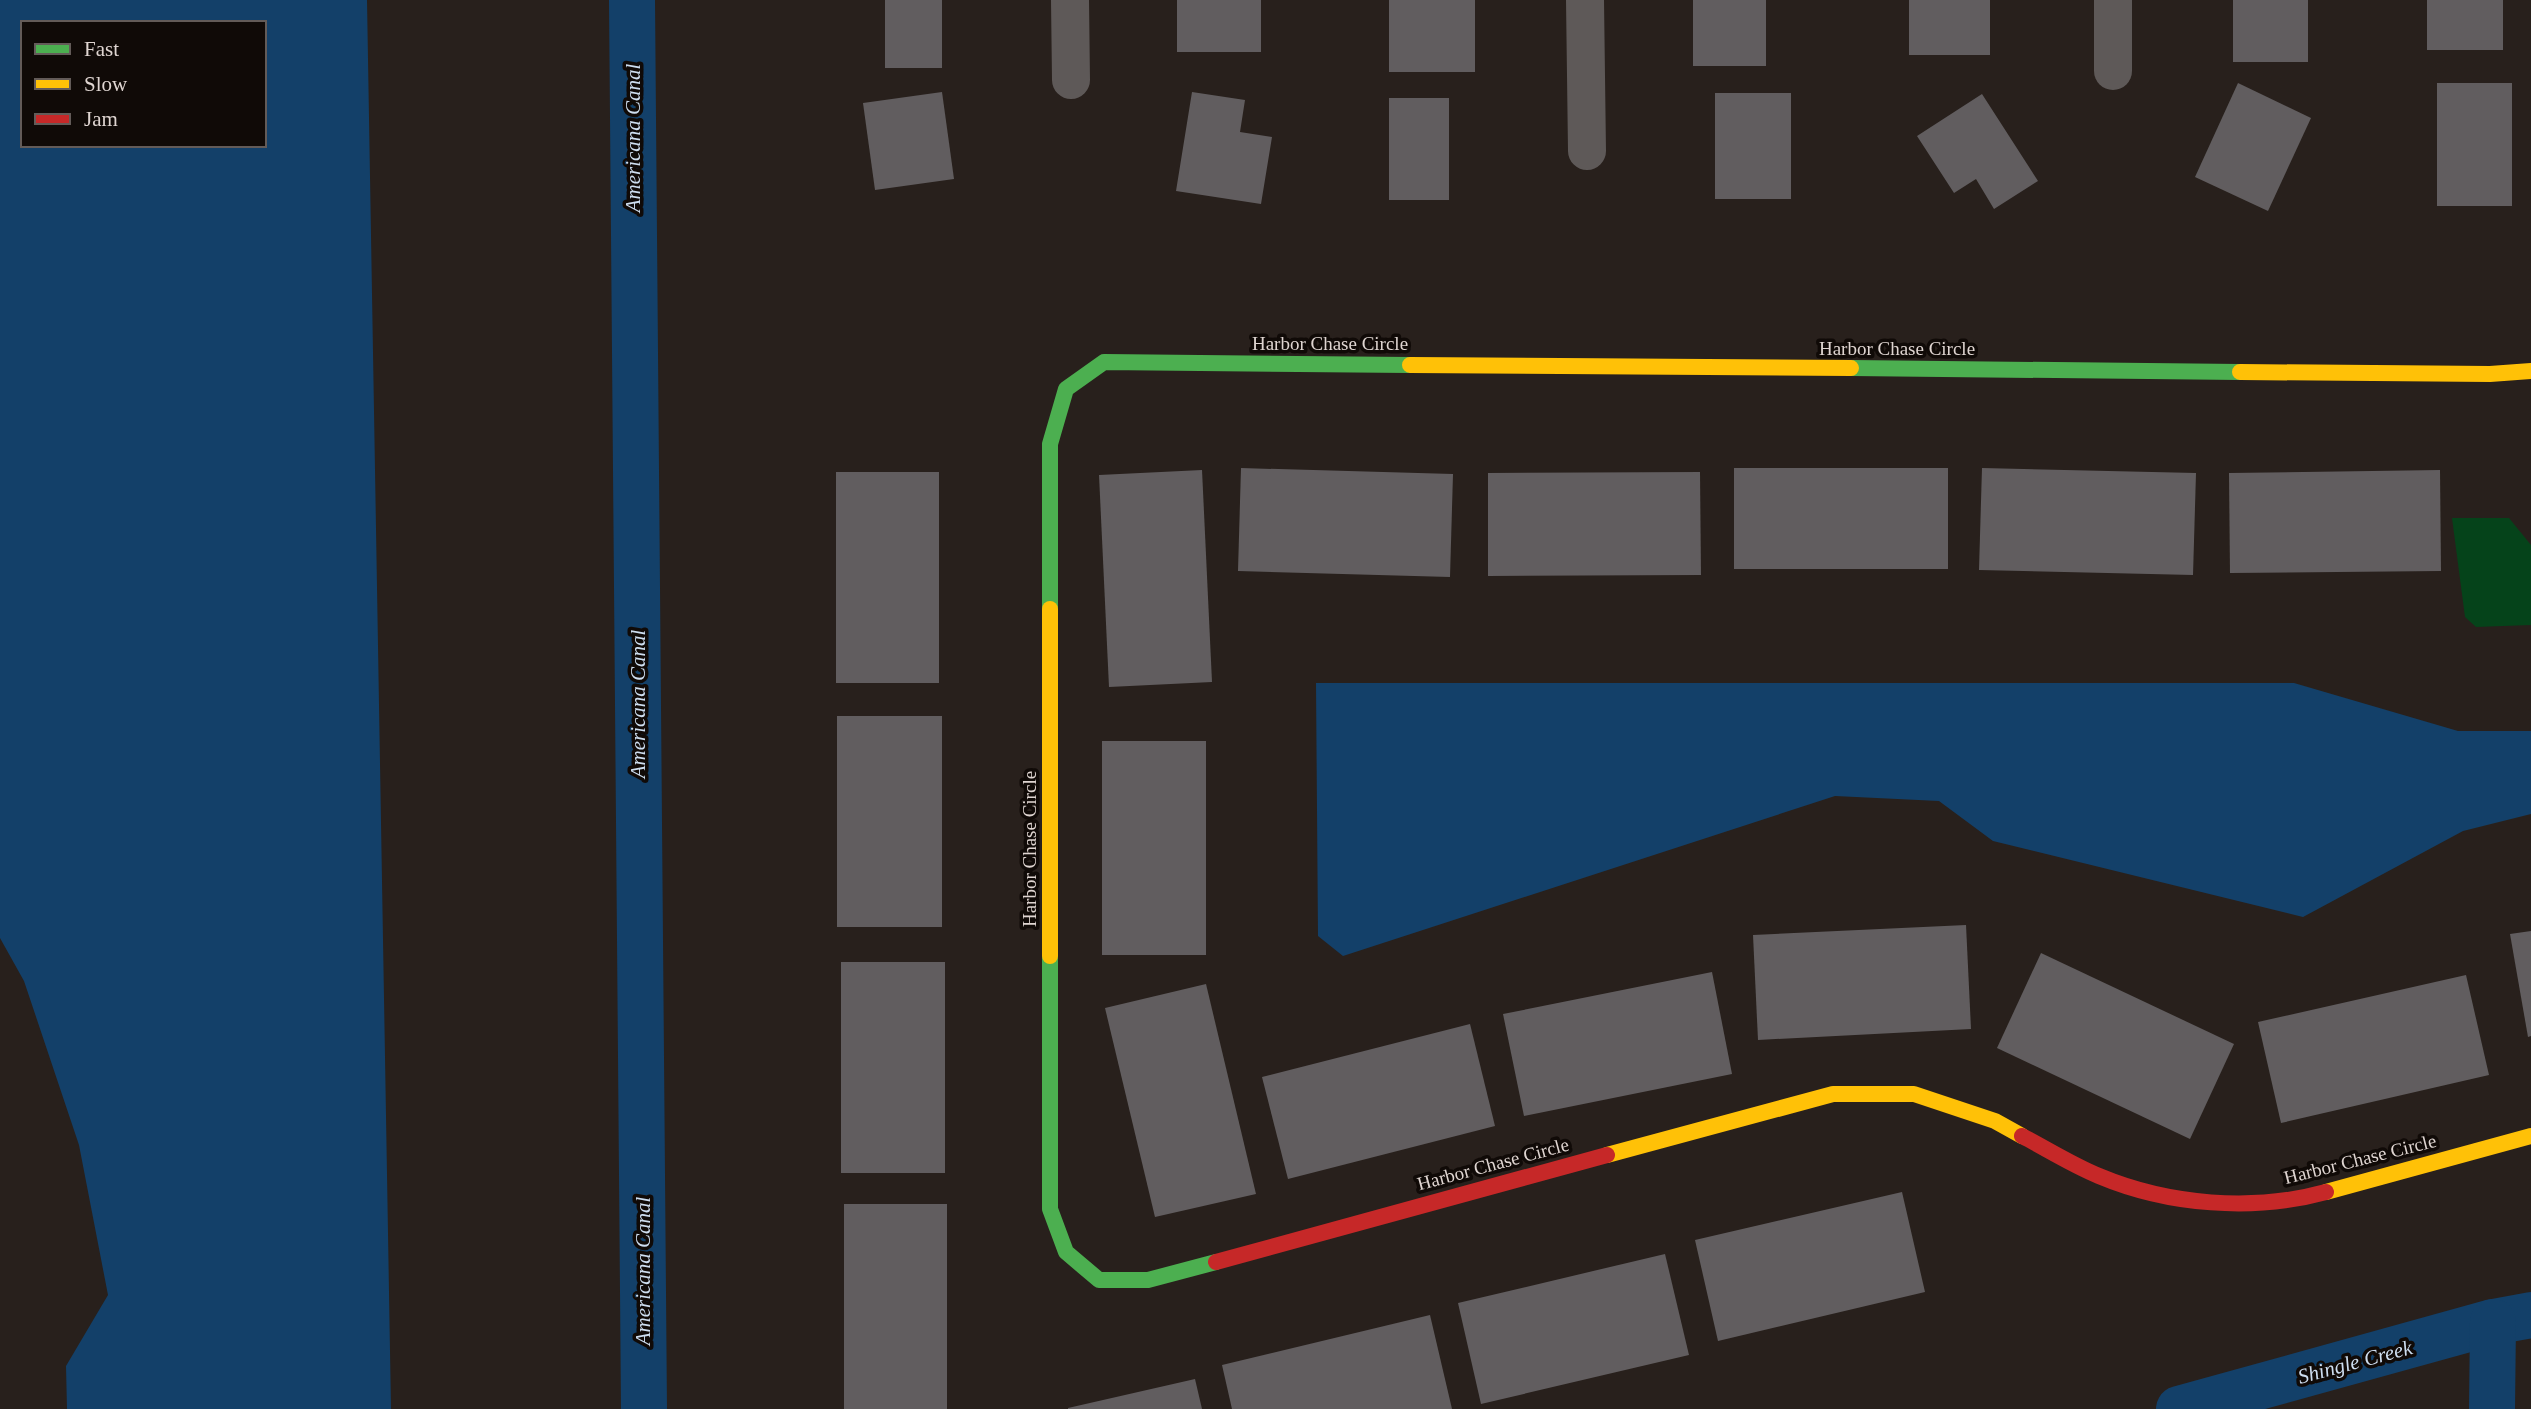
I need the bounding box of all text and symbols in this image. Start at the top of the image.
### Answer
legend [21,21,266,147]
text: Fast [84,37,119,61]
water label: Americana Canal [621,63,645,214]
text: Slow [84,72,128,96]
text: Jam [84,107,118,131]
street label: Harbor Chase Circle [1252,333,1408,354]
street label: Harbor Chase Circle [1819,338,1975,359]
water label: Americana Canal [626,629,650,780]
street label: Harbor Chase Circle [1019,771,1040,927]
street label: Harbor Chase Circle [2282,1130,2438,1188]
street label: Harbor Chase Circle [1415,1134,1571,1194]
water label: Americana Canal [631,1196,655,1347]
water label: Shingle Creek [2295,1335,2416,1389]

